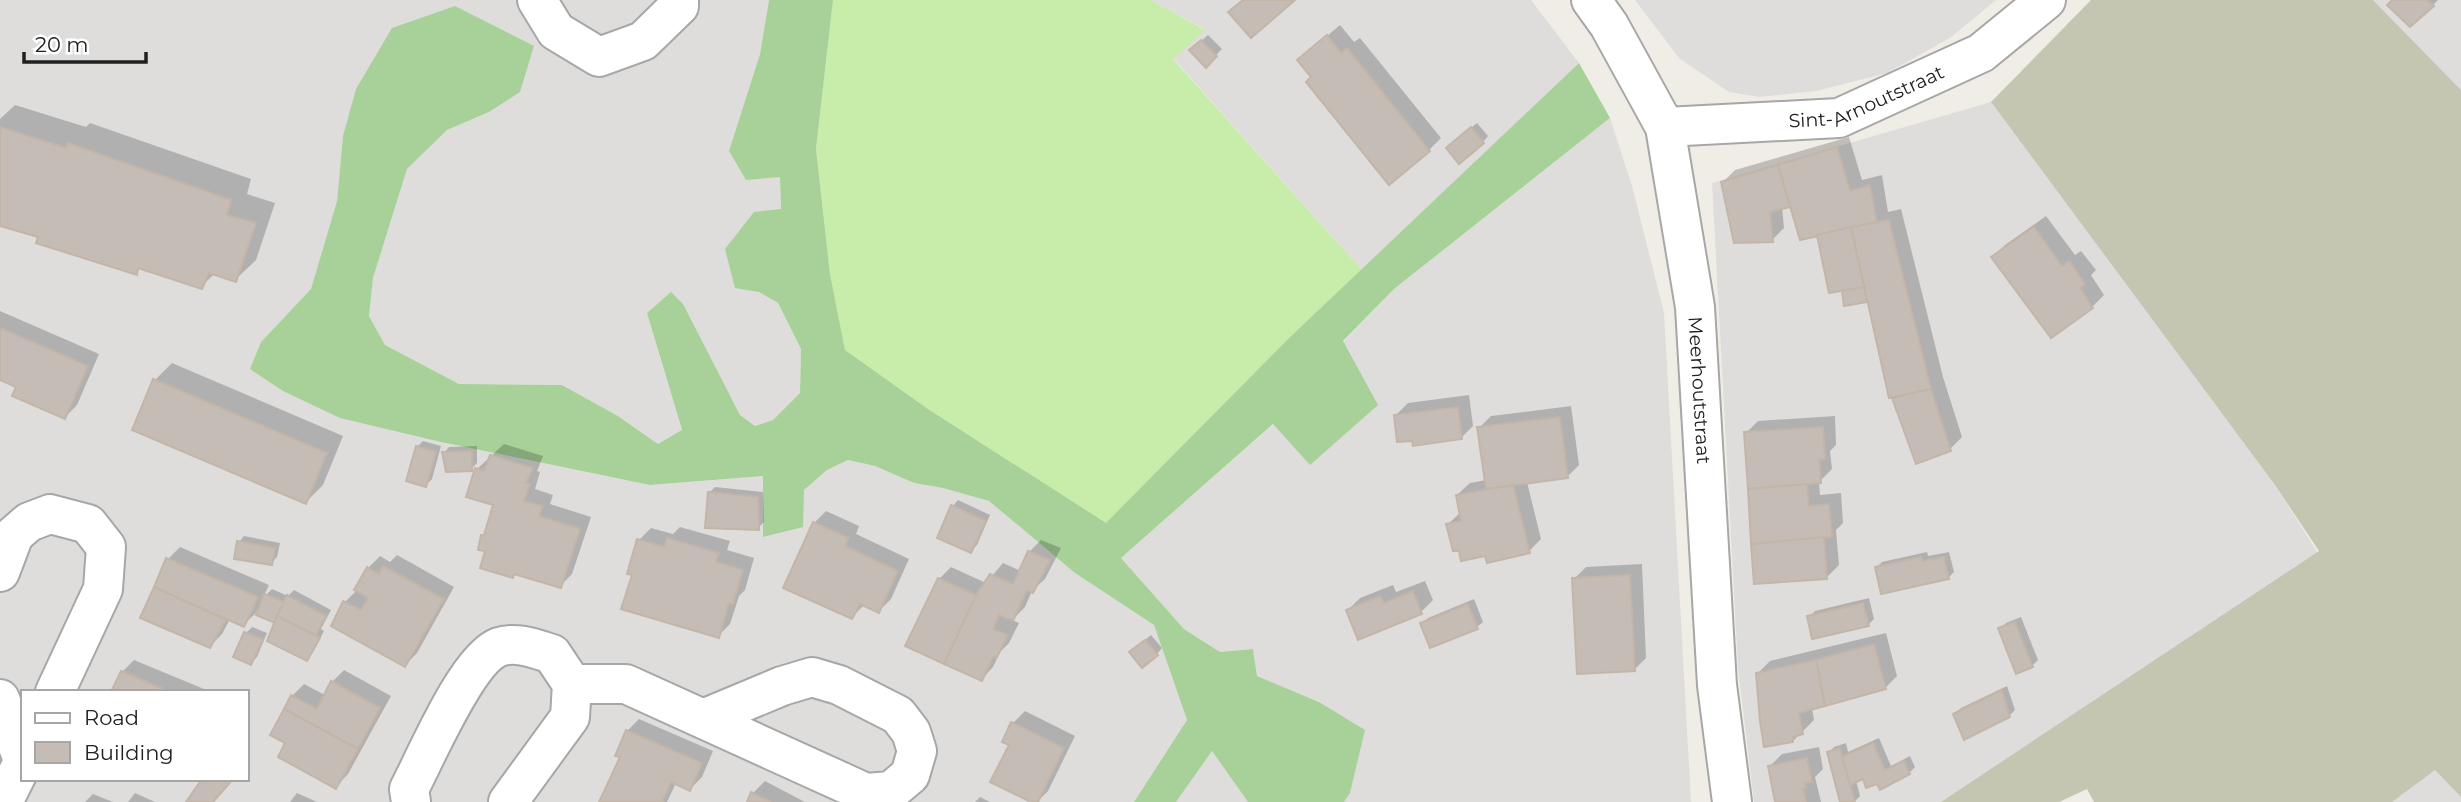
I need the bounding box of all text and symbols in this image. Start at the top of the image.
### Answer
scale bar [24,21,147,65]
text: 20 m [35,32,89,57]
street label: Sint-Arnoutstraat [1788,60,1948,133]
street label: Meerhoutstraat [1684,316,1715,465]
legend [21,690,248,781]
text: Road [84,705,139,730]
text: Building [84,740,174,765]

